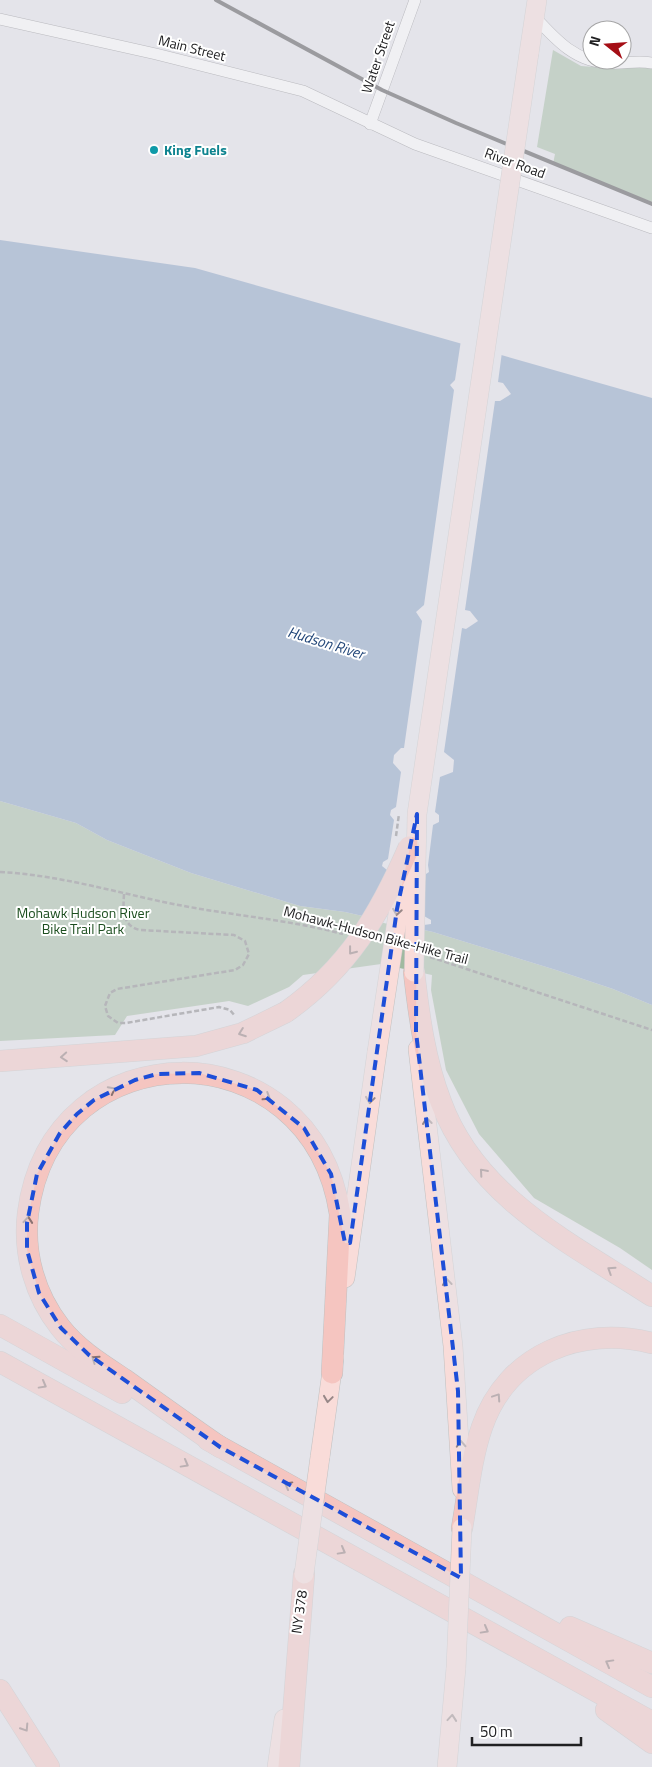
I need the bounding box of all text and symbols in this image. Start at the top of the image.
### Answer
street label: Water Street [355,18,400,96]
north arrow [582,20,632,70]
street label: Main Street [156,29,228,66]
text: N [583,33,606,49]
place label: King Fuels [164,139,227,160]
street label: River Road [482,142,549,183]
marker: King Fuels [148,144,160,156]
water label: Hudson River [285,620,369,666]
street label: Mohawk-Hudson Bike-Hike Trail [281,900,471,969]
park label: Mohawk Hudson River Bike Trail Park [16,902,150,939]
one-way arrow [392,907,402,916]
one-way arrow [349,945,358,954]
one-way arrow [238,1027,246,1037]
one-way arrow [60,1051,68,1062]
one-way arrow [107,1086,116,1096]
one-way arrow [262,1090,271,1100]
one-way arrow [365,1096,376,1104]
one-way arrow [422,1116,432,1125]
one-way arrow [479,1168,488,1177]
one-way arrow [22,1215,33,1223]
one-way arrow [607,1267,617,1276]
one-way arrow [441,1278,452,1286]
one-way arrow [91,1356,101,1365]
one-way arrow [37,1379,46,1389]
one-way arrow [491,1393,501,1402]
one-way arrow [323,1396,334,1404]
one-way arrow [455,1440,466,1448]
one-way arrow [180,1458,189,1468]
one-way arrow [284,1481,293,1491]
one-way arrow [337,1545,346,1555]
street label: NY 378 [285,1589,312,1635]
one-way arrow [479,1623,488,1633]
one-way arrow [606,1660,615,1670]
one-way arrow [446,1714,457,1722]
scale bar [472,1714,581,1746]
text: 50 m [480,1720,513,1743]
one-way arrow [18,1723,28,1732]

